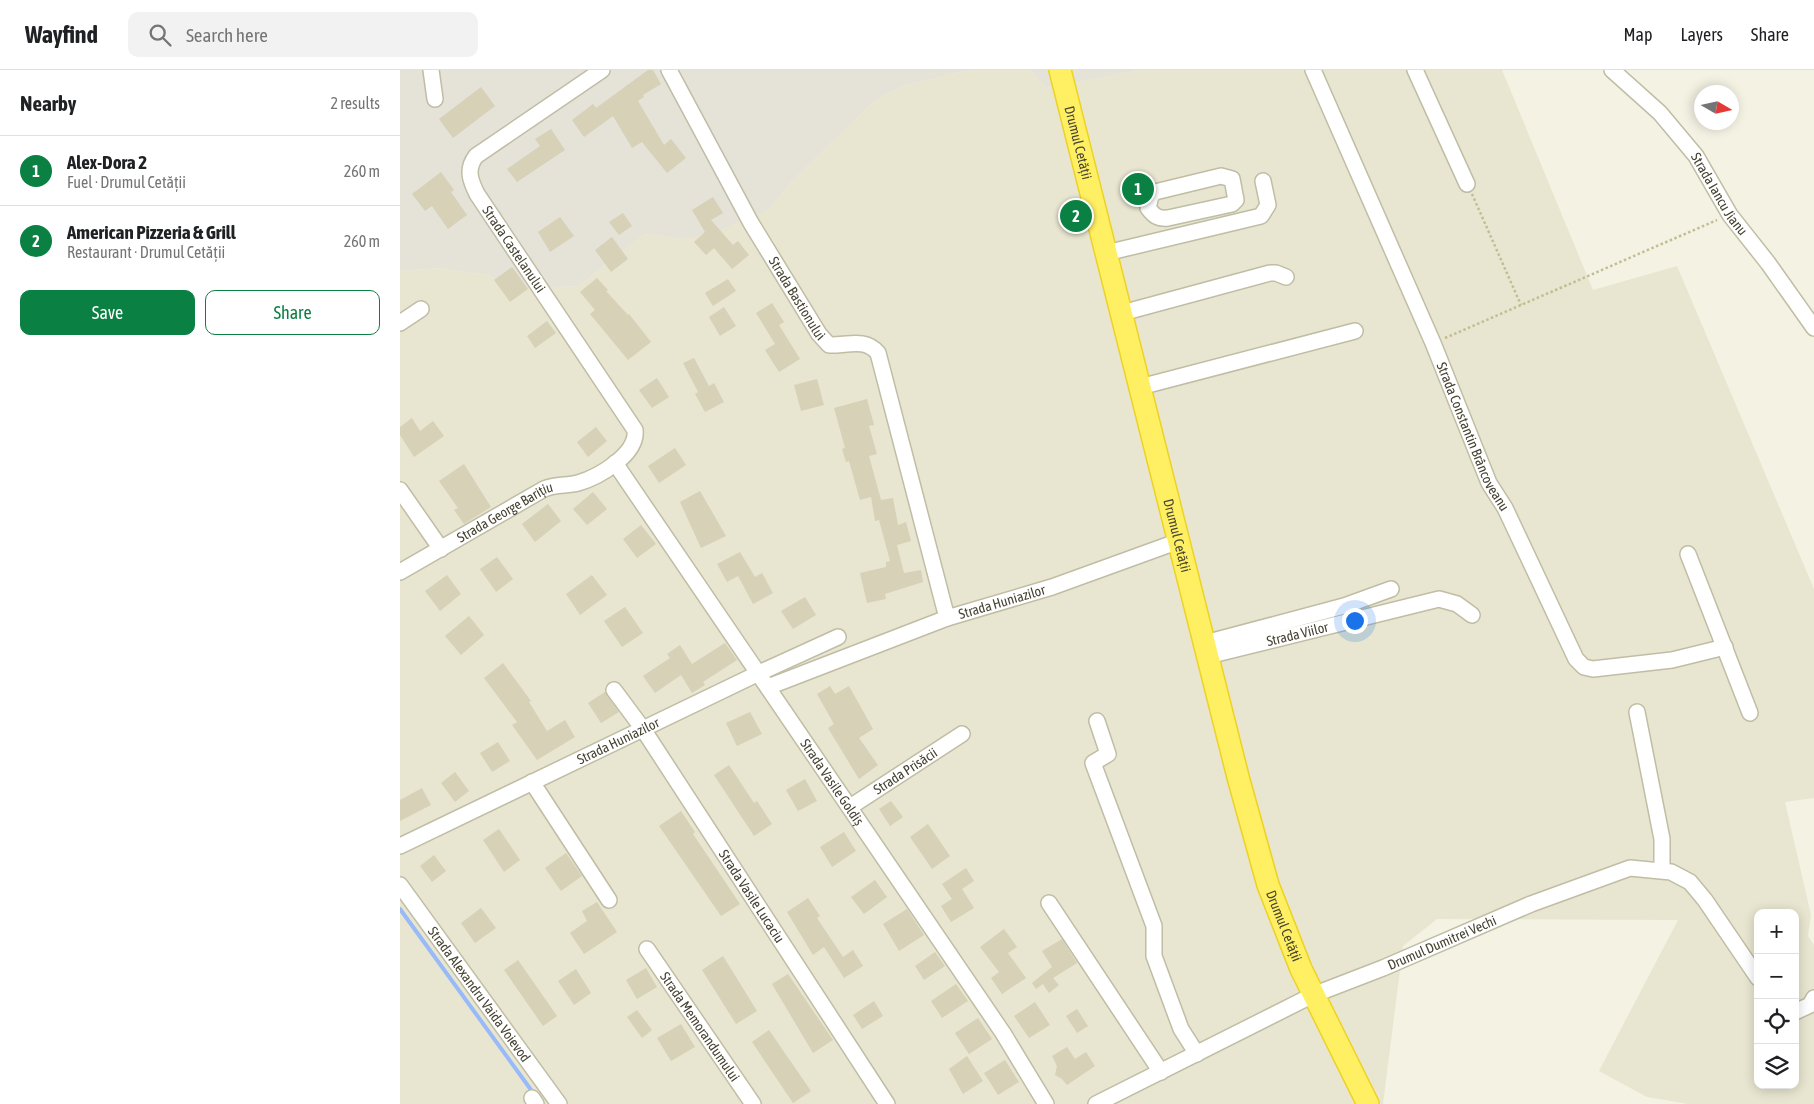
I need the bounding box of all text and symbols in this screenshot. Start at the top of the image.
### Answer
search box [128,12,478,57]
text: Wayfind [25,21,98,48]
icon: search [146,21,174,49]
text: Search here [186,24,268,46]
text: Map [1623,24,1652,45]
text: Layers [1680,24,1723,45]
text: Share [1751,24,1789,45]
north arrow [1694,85,1739,130]
text: Nearby [20,91,76,115]
text: 2 results [330,94,380,112]
street label: Drumul Cetății [1061,104,1095,181]
street label: Strada Iancu Jianu [1688,150,1751,238]
text: Alex-Dora 2 [67,151,147,173]
text: 1 [32,162,40,180]
text: 260 m [344,162,380,180]
pin: 1 [1122,170,1154,208]
text: Fuel · Drumul Cetății [67,173,186,191]
pin: 2 [1060,197,1092,235]
street label: Strada Castelanului [479,203,549,295]
text: American Pizzeria & Grill [67,221,236,243]
text: 2 [32,232,40,250]
text: 260 m [344,232,380,250]
text: Restaurant · Drumul Cetății [67,243,225,261]
street label: Strada Bastionului [766,254,829,344]
button: Save [20,290,195,335]
button: Share [205,290,380,335]
street label: Strada Constantin Brâncoveanu [1433,360,1513,514]
street label: Strada George Barițiu [454,479,555,545]
street label: Drumul Cetății [1160,497,1194,574]
street label: Strada Huniazilor [957,581,1048,622]
your location [1342,608,1368,634]
street label: Strada Viilor [1265,618,1331,649]
street label: Strada Huniazilor [574,714,663,768]
street label: Strada Vasile Goldiș [797,736,867,828]
street label: Strada Prisăcii [870,744,940,798]
street label: Strada Vasile Lucaciu [716,847,788,946]
street label: Drumul Cetății [1263,888,1305,964]
map controls [1754,909,1799,1089]
button: + [1754,909,1799,954]
street label: Drumul Dumitrei Vechi [1385,912,1499,973]
street label: Strada Alexandru Vaida Voievod [425,924,534,1065]
button: − [1754,954,1799,999]
street label: Strada Memorandumului [657,969,743,1084]
button: locate [1754,999,1799,1044]
button: layers [1754,1044,1799,1089]

